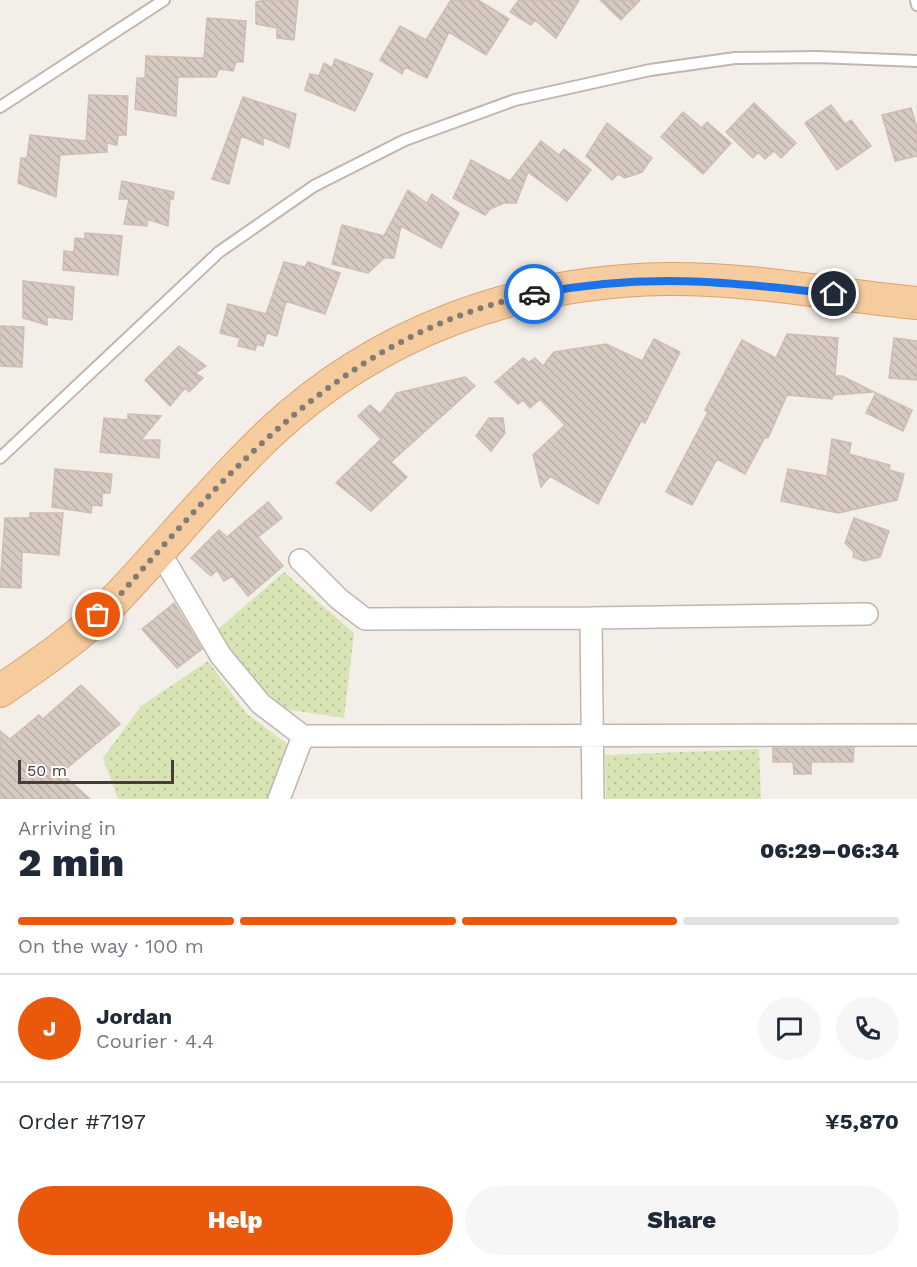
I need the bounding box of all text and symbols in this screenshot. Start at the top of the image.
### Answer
courier [504,264,564,324]
pin [808,268,859,319]
icon: home [817,277,850,310]
icon: car [518,278,551,311]
pin [72,589,123,640]
icon: bag [81,598,114,631]
scale bar [18,757,174,784]
text: 50 m [27,761,67,780]
text: Arriving in [18,816,116,840]
text: 06:29–06:34 [760,838,899,863]
text: 2 min [18,840,124,885]
text: On the way · 100 m [18,934,204,958]
button: chat [758,997,821,1060]
button: phone [836,997,899,1060]
text: Jordan [96,1004,172,1029]
text: J [43,1016,56,1041]
text: Courier · 4.4 [96,1029,214,1053]
text: Order #7197 [18,1109,146,1134]
text: ¥5,870 [825,1109,899,1134]
button: Help [18,1186,453,1255]
button: Share [465,1186,899,1255]

